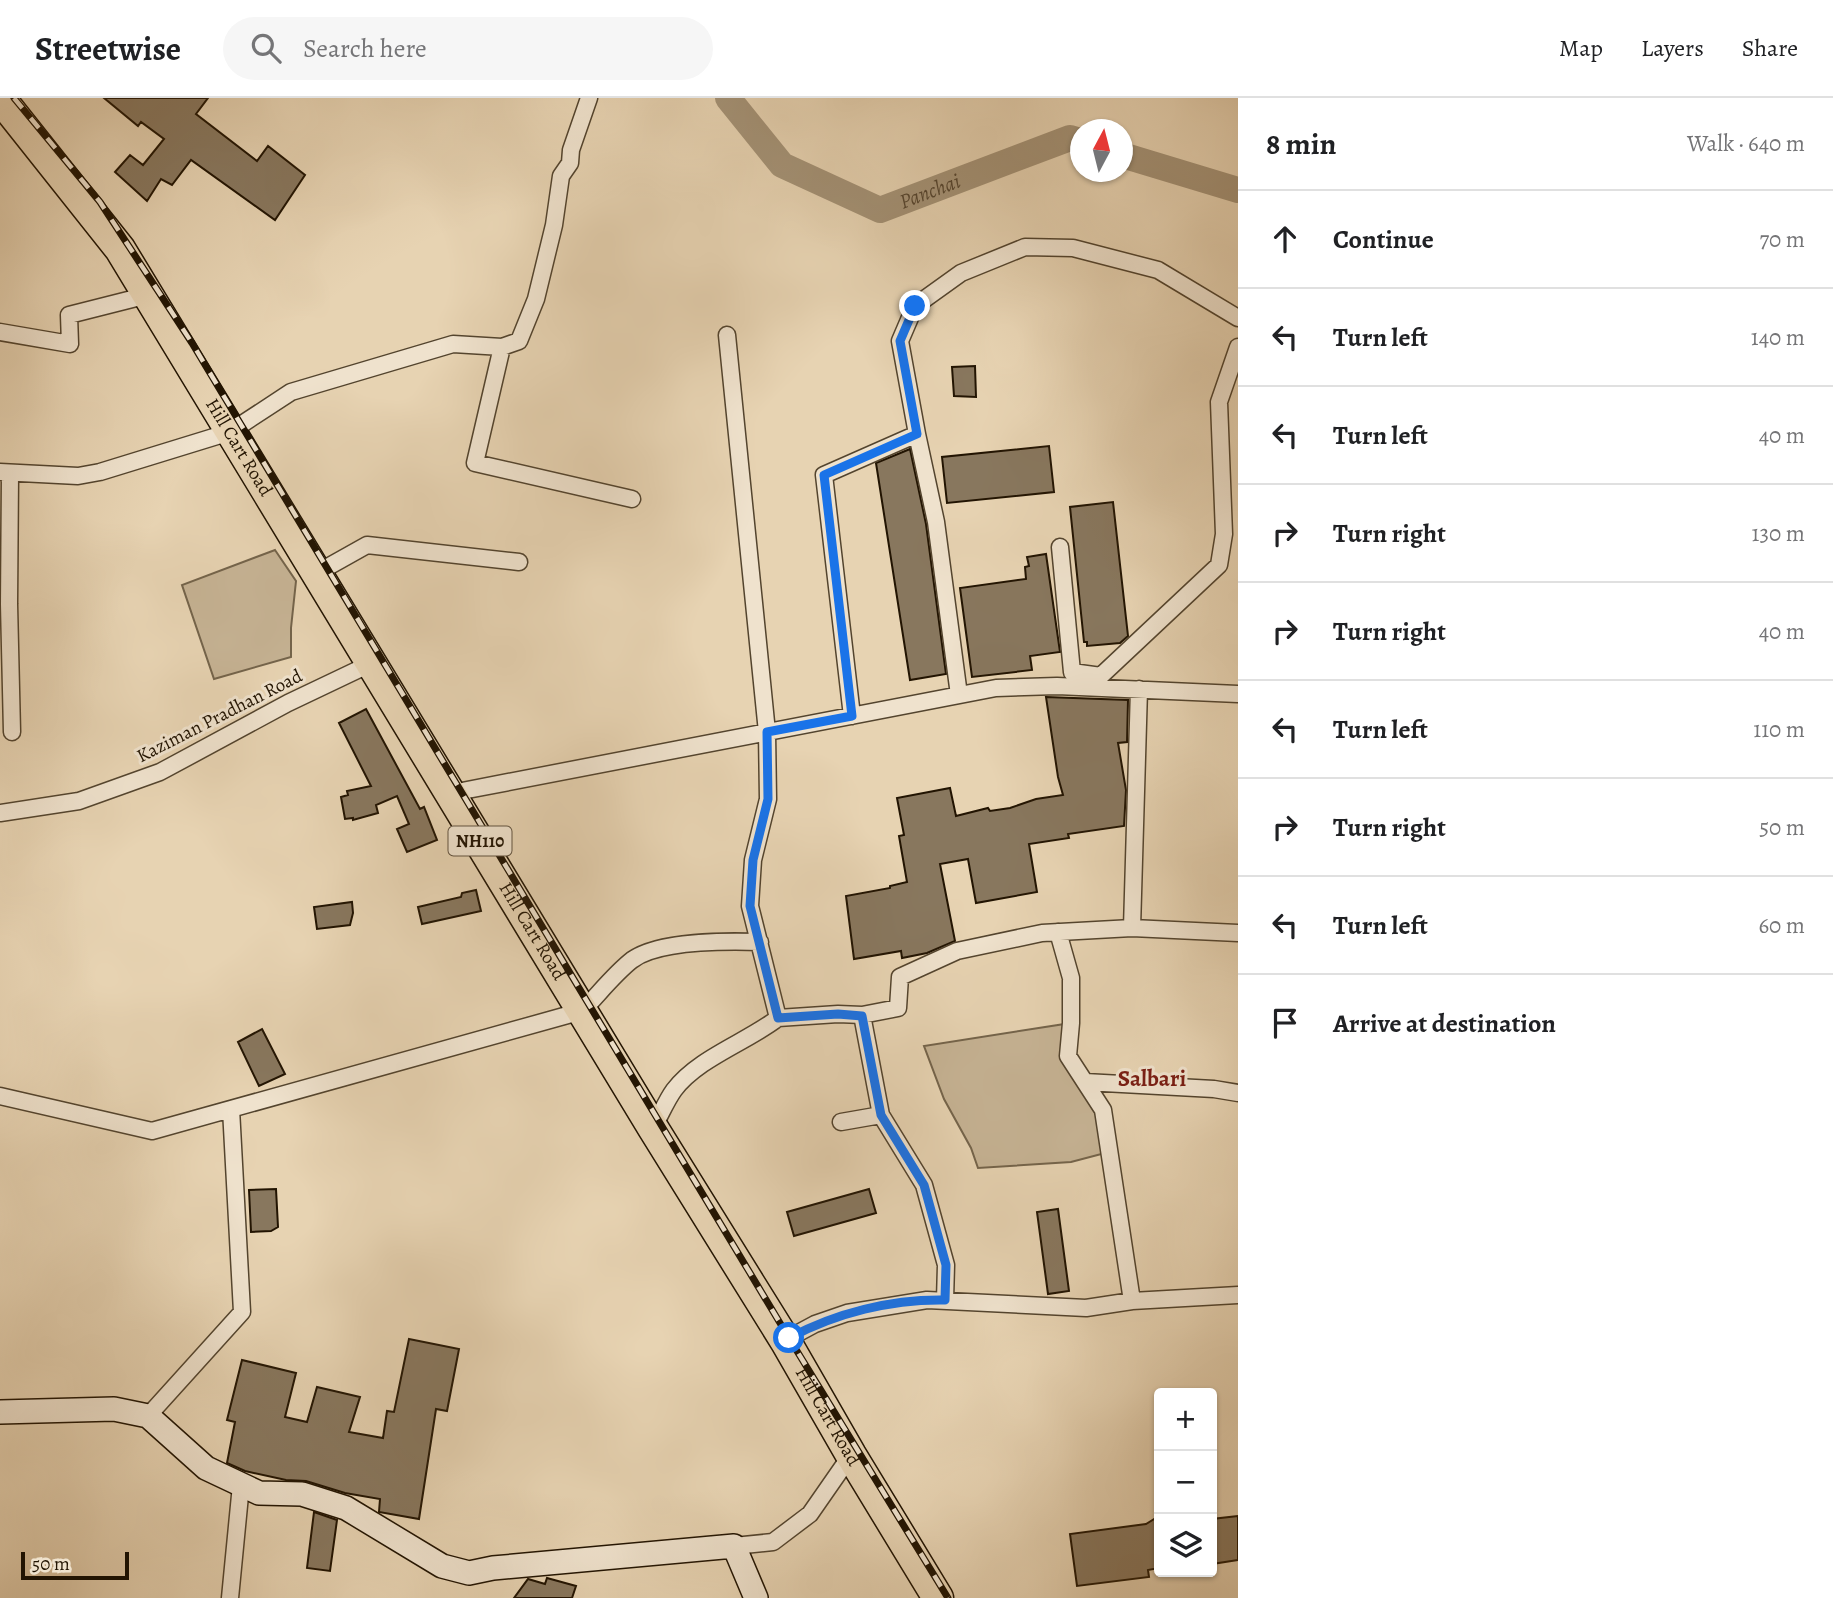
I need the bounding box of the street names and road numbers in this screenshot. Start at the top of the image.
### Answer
street label: Hill Cart Road [199,393,279,502]
street label: Kaziman Pradhan Road [132,662,307,769]
road number: NH110 [448,826,512,856]
street label: Hill Cart Road [493,877,573,986]
street label: Hill Cart Road [789,1362,867,1471]

